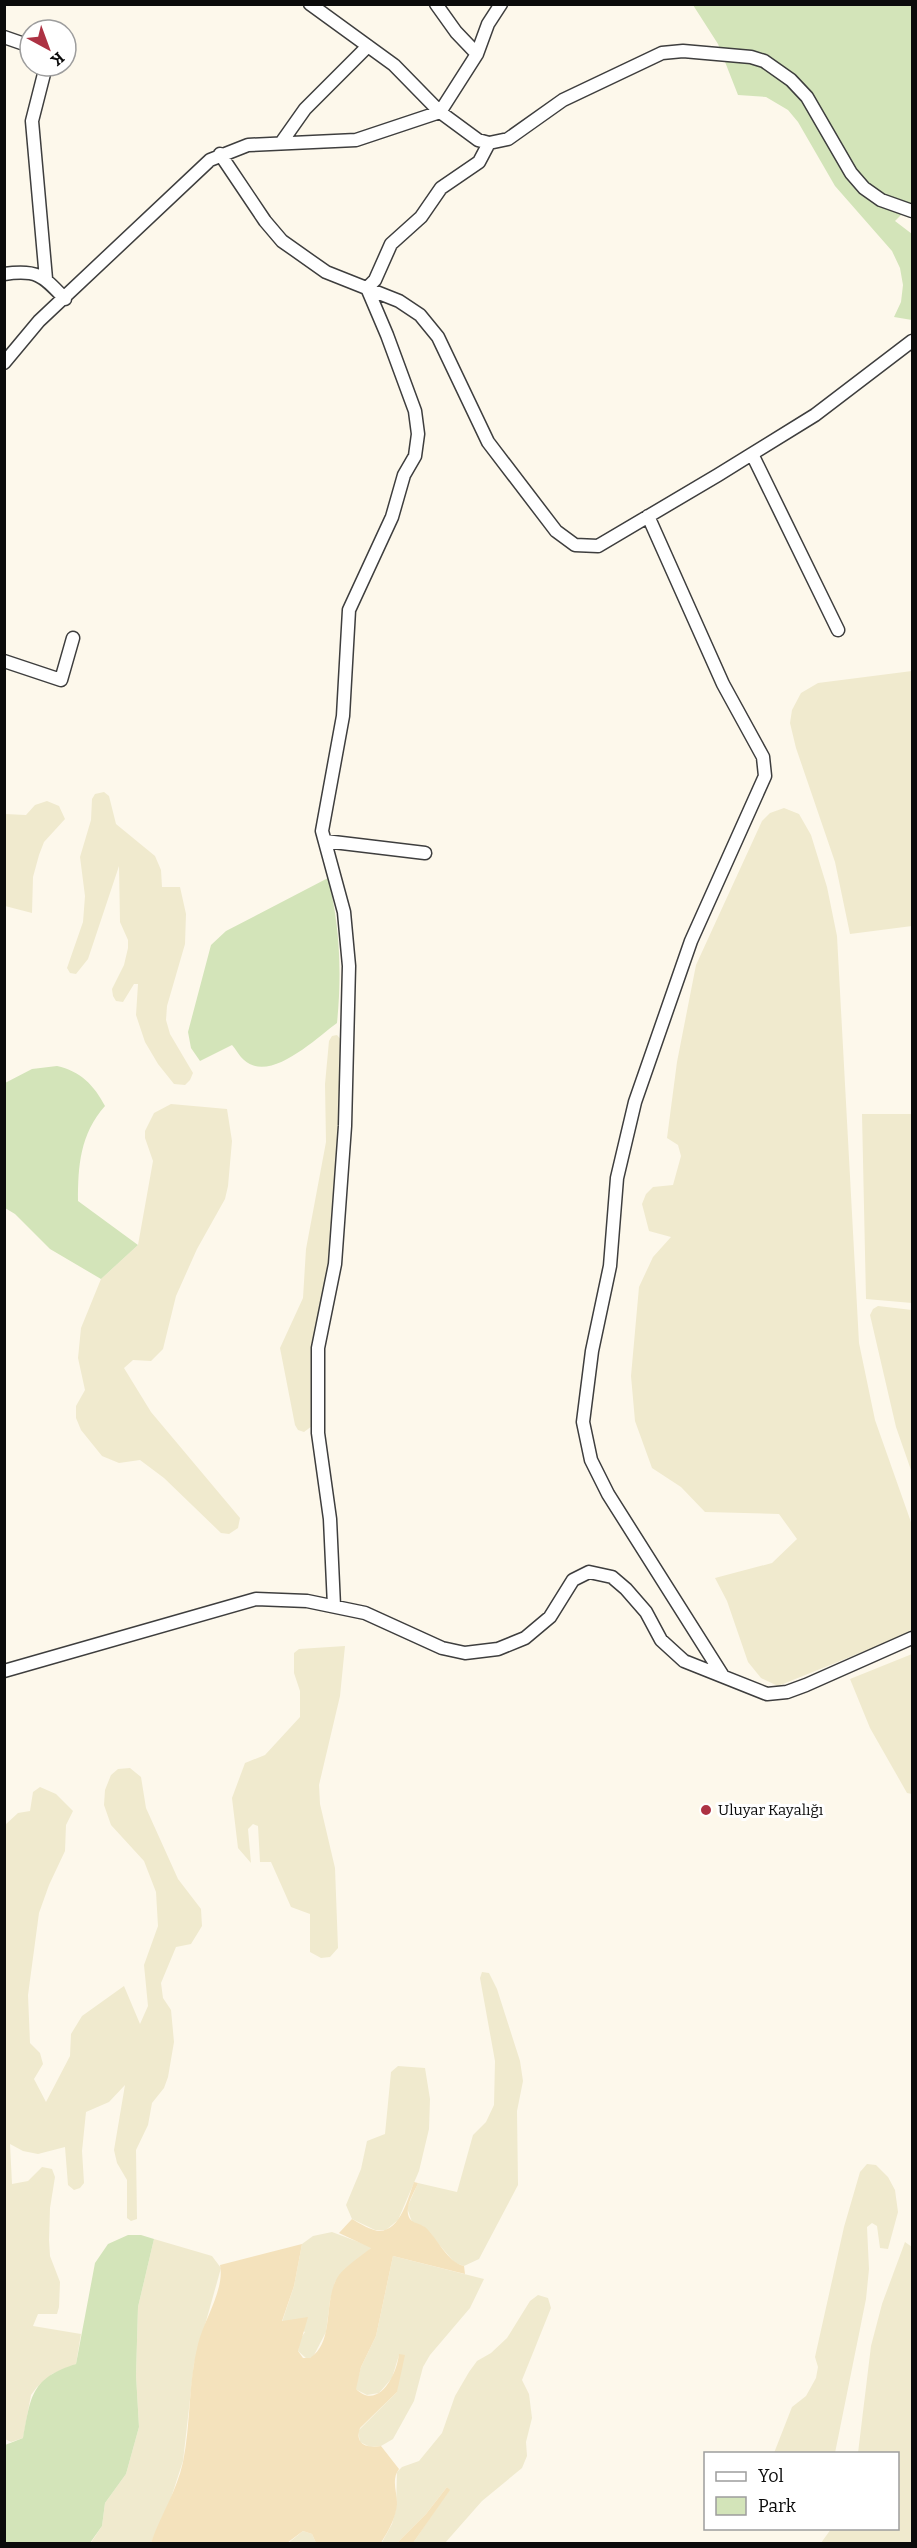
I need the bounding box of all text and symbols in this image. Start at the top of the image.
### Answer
north arrow [18,18,78,78]
text: K [47,48,68,70]
place label: Uluyar Kayalığı [718,1801,824,1819]
marker: Uluyar Kayalığı [699,1803,713,1817]
legend [704,2452,899,2530]
text: Yol [758,2465,784,2487]
text: Park [758,2495,797,2517]

